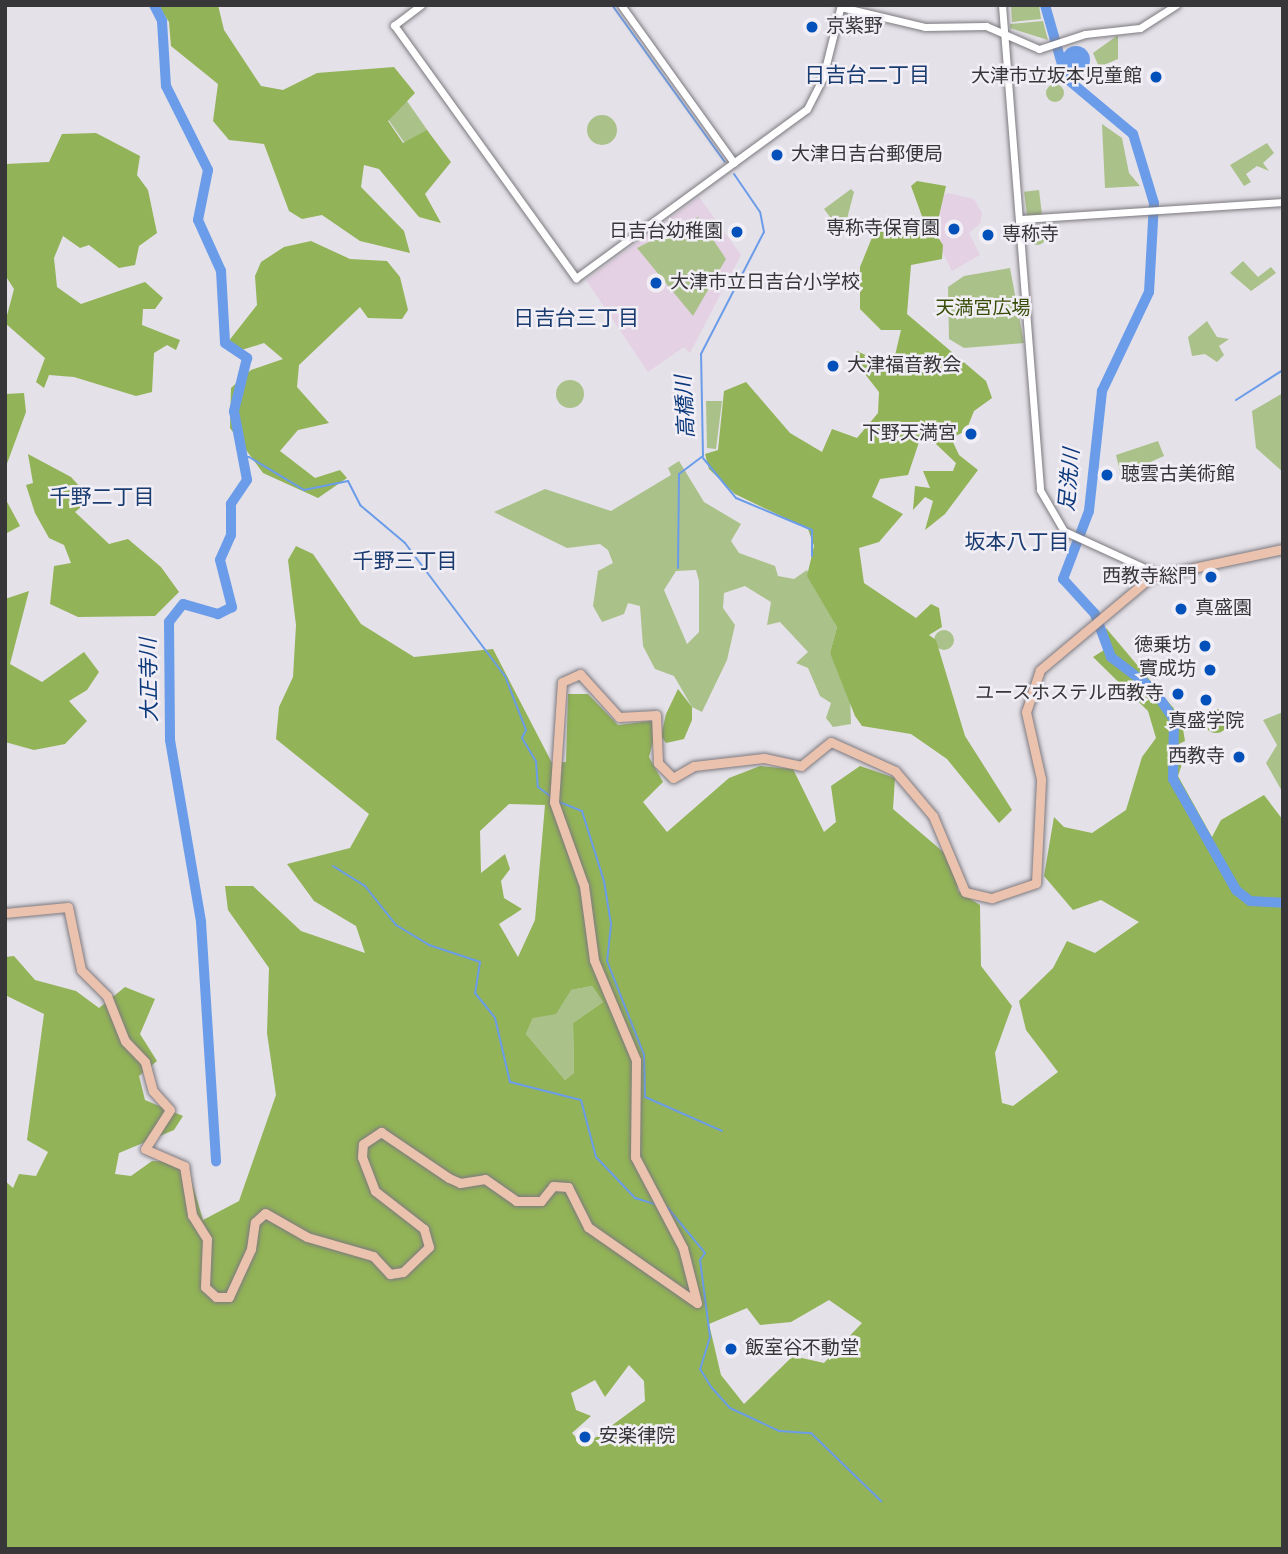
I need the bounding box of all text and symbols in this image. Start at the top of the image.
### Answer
place label: 京紫野 [826,16,883,38]
marker: 京紫野 [804,19,820,35]
district label: 日吉台二丁目 [804,63,930,89]
place label: 大津市立坂本児童館 [971,66,1142,88]
marker: 大津市立坂本児童館 [1148,69,1164,85]
place label: 大津日吉台郵便局 [791,144,943,166]
marker: 大津日吉台郵便局 [769,147,785,163]
place label: 専称寺保育園 [826,218,940,240]
place label: 日吉台幼稚園 [609,221,723,243]
marker: 専称寺保育園 [946,221,962,237]
marker: 日吉台幼稚園 [729,224,745,240]
place label: 専称寺 [1002,224,1059,246]
marker: 専称寺 [980,227,996,243]
place label: 大津市立日吉台小学校 [670,272,860,294]
marker: 大津市立日吉台小学校 [648,275,664,291]
park label: 天満宮広場 [936,298,1030,320]
district label: 日吉台三丁目 [513,306,639,332]
place label: 大津福音教会 [847,355,961,377]
marker: 大津福音教会 [825,358,841,374]
water label: 高橋川 [672,375,700,439]
place label: 下野天満宮 [862,423,957,445]
marker: 下野天満宮 [963,426,979,442]
water label: 足洗川 [1055,448,1085,512]
place label: 聴雲古美術館 [1121,464,1235,486]
marker: 聴雲古美術館 [1099,467,1115,483]
district label: 千野二丁目 [50,485,154,511]
district label: 坂本八丁目 [965,530,1069,556]
district label: 千野三丁目 [353,549,457,575]
place label: 西教寺総門 [1102,566,1197,588]
marker: 西教寺総門 [1203,569,1219,585]
place label: 真盛園 [1195,598,1252,620]
marker: 真盛園 [1173,601,1189,617]
place label: 徳乗坊 [1134,635,1191,657]
water label: 大正寺川 [137,638,163,722]
marker: 徳乗坊 [1197,638,1213,654]
place label: 實成坊 [1139,659,1196,681]
marker: 實成坊 [1202,662,1218,678]
place label: ユースホステル西教寺 [974,683,1164,705]
marker: ユースホステル西教寺 [1170,686,1186,702]
marker: 真盛学院 [1198,692,1214,708]
place label: 真盛学院 [1168,711,1244,733]
place label: 西教寺 [1168,746,1225,768]
marker: 西教寺 [1231,749,1247,765]
place label: 飯室谷不動堂 [745,1338,859,1360]
marker: 飯室谷不動堂 [723,1341,739,1357]
place label: 安楽律院 [599,1426,675,1448]
marker: 安楽律院 [577,1429,593,1445]

